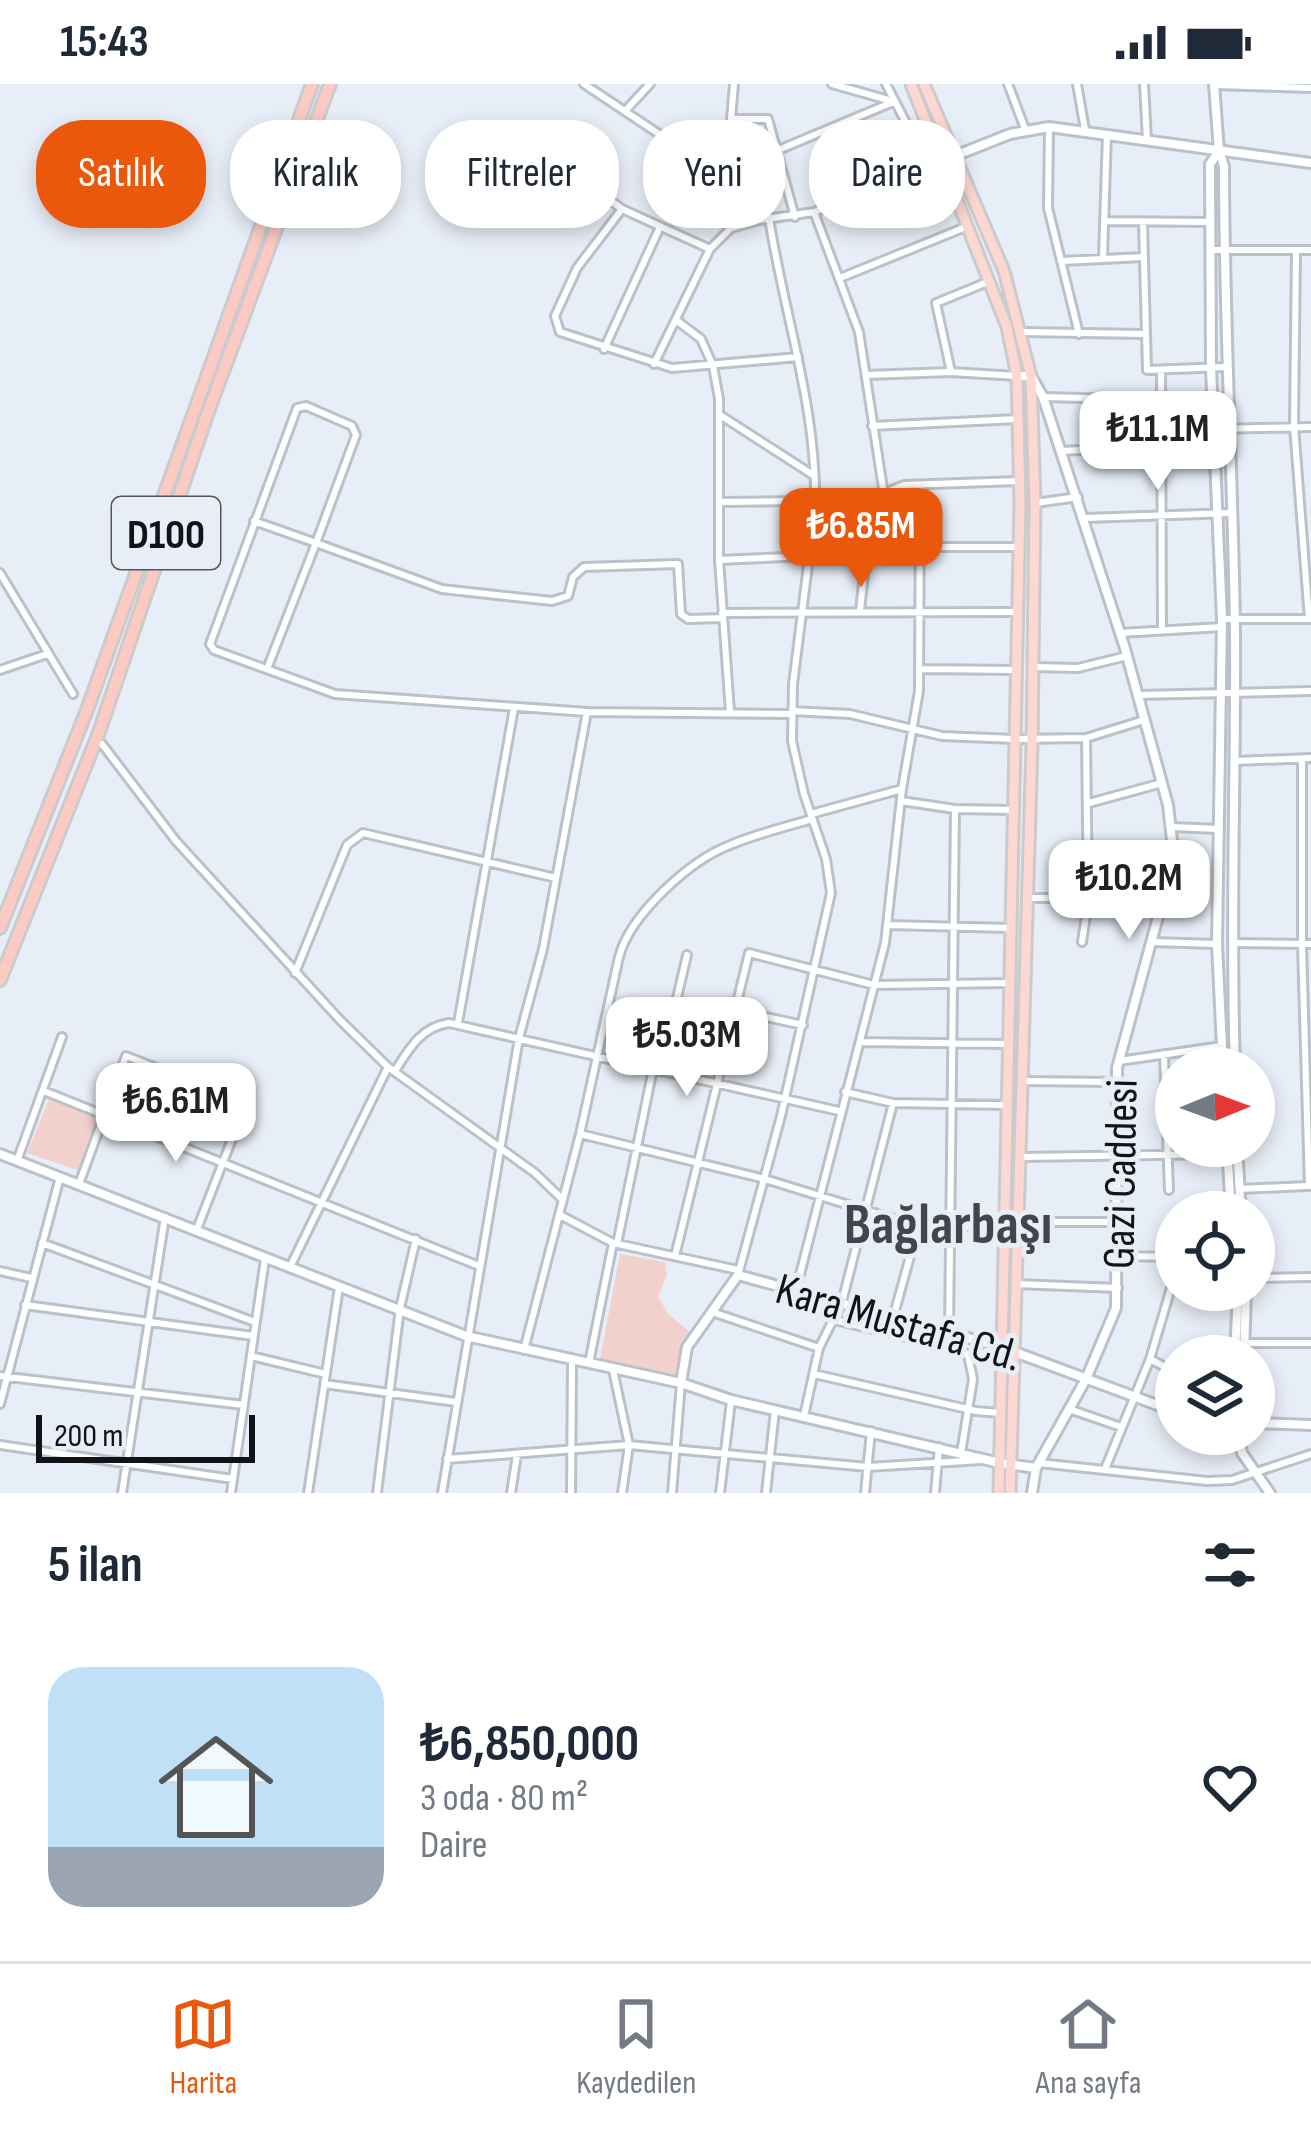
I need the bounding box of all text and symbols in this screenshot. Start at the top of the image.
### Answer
text: 15:43 [60,15,149,70]
chip: Satılık [36,120,206,228]
chip: Kiralık [230,120,401,228]
chip: Filtreler [425,120,619,228]
chip: Yeni [643,120,785,228]
chip: Daire [809,120,965,228]
pin: ₺11.1M [1060,391,1256,493]
text: ₺11.1M [1107,406,1209,453]
pin: ₺6.85M [763,488,959,590]
road number: D100 [112,497,220,569]
text: ₺6.85M [806,503,916,550]
pin: ₺10.2M [1031,840,1227,942]
text: ₺10.2M [1076,855,1182,902]
pin: ₺5.03M [589,997,785,1099]
text: ₺5.03M [633,1012,741,1059]
north arrow [1155,1047,1275,1167]
map controls [1155,1047,1275,1455]
pin: ₺6.61M [78,1063,274,1165]
text: ₺6.61M [123,1078,229,1125]
street label: Gazi Caddesi [1092,1079,1151,1269]
button: locate [1155,1191,1275,1311]
district label: Bağlarbaşı [844,1192,1052,1260]
street label: Kara Mustafa Cd. [769,1262,1027,1385]
button: layers [1155,1335,1275,1455]
scale bar [36,1409,255,1462]
text: 200 m [54,1416,123,1456]
icon: filters [1197,1532,1263,1598]
text: 5 ilan [48,1535,143,1596]
text: ₺6,850,000 [420,1714,639,1775]
icon: home [144,1715,288,1859]
icon: heart [1197,1754,1263,1820]
text: 3 oda · 80 m² [420,1775,588,1822]
text: Daire [420,1822,487,1869]
tab: Harita [170,1991,237,2103]
tab: Kaydedilen [576,1991,696,2103]
tab: Ana sayfa [1036,1991,1141,2103]

